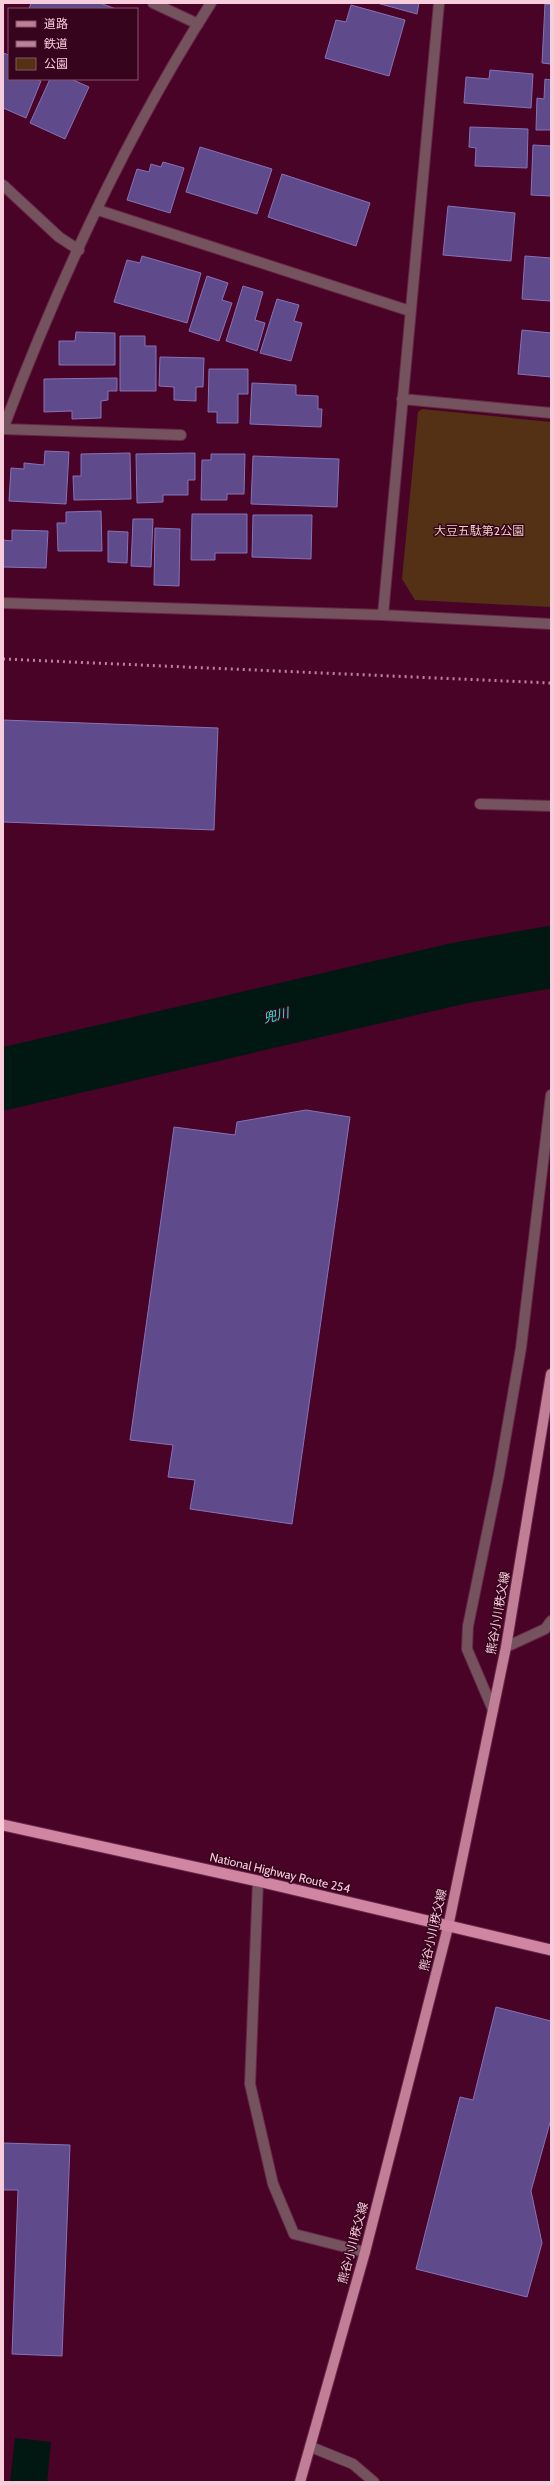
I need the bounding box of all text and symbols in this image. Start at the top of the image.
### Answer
legend [8,8,138,80]
text: 道路 [44,16,68,31]
text: 鉄道 [44,36,68,51]
text: 公園 [44,56,68,71]
park label: 大豆五駄第2公園 [434,523,524,538]
water label: 兜川 [262,1004,292,1026]
street label: 熊谷小川秩父線 [483,1570,512,1656]
street label: National Highway Route 254 [208,1849,352,1896]
street label: 熊谷小川秩父線 [416,1887,449,1973]
street label: 熊谷小川秩父線 [334,2200,371,2285]

